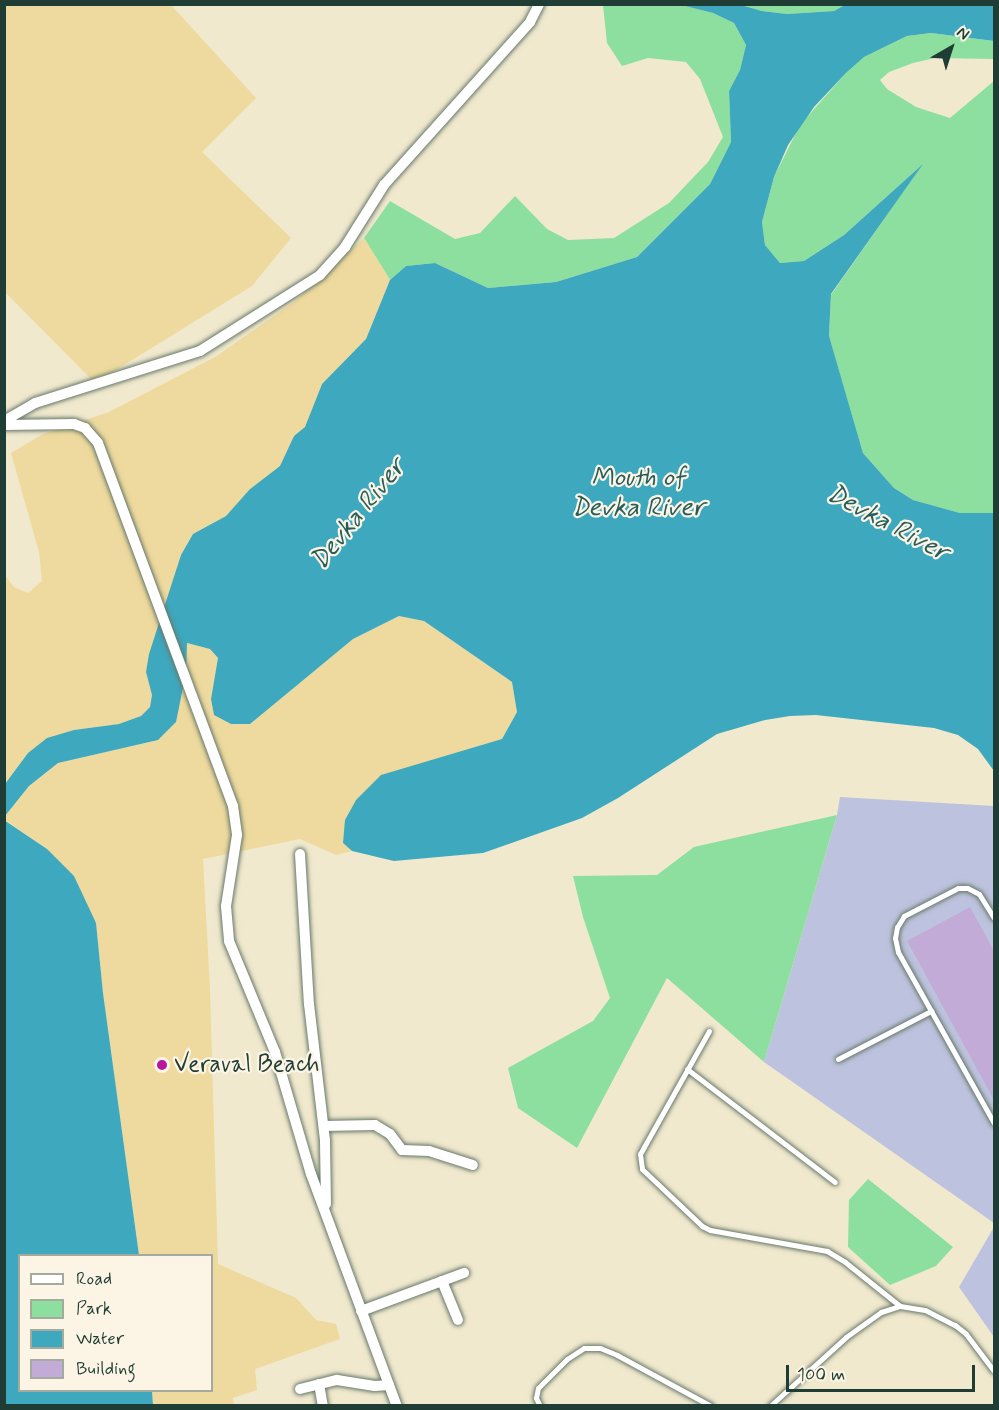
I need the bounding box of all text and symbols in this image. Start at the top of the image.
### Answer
north arrow [921,18,981,78]
text: N [952,22,973,45]
water label: Devka River [305,454,413,576]
water label: Mouth of Devka River [572,463,704,524]
water label: Devka River [821,479,953,569]
place label: Veraval Beach [174,1051,320,1079]
marker: Veraval Beach [155,1058,169,1072]
legend [18,1254,213,1392]
text: Road [76,1267,112,1291]
text: Park [76,1297,112,1321]
text: Water [76,1327,124,1351]
scale bar [789,1353,978,1391]
text: Building [76,1357,136,1381]
text: 100 m [797,1363,845,1387]

